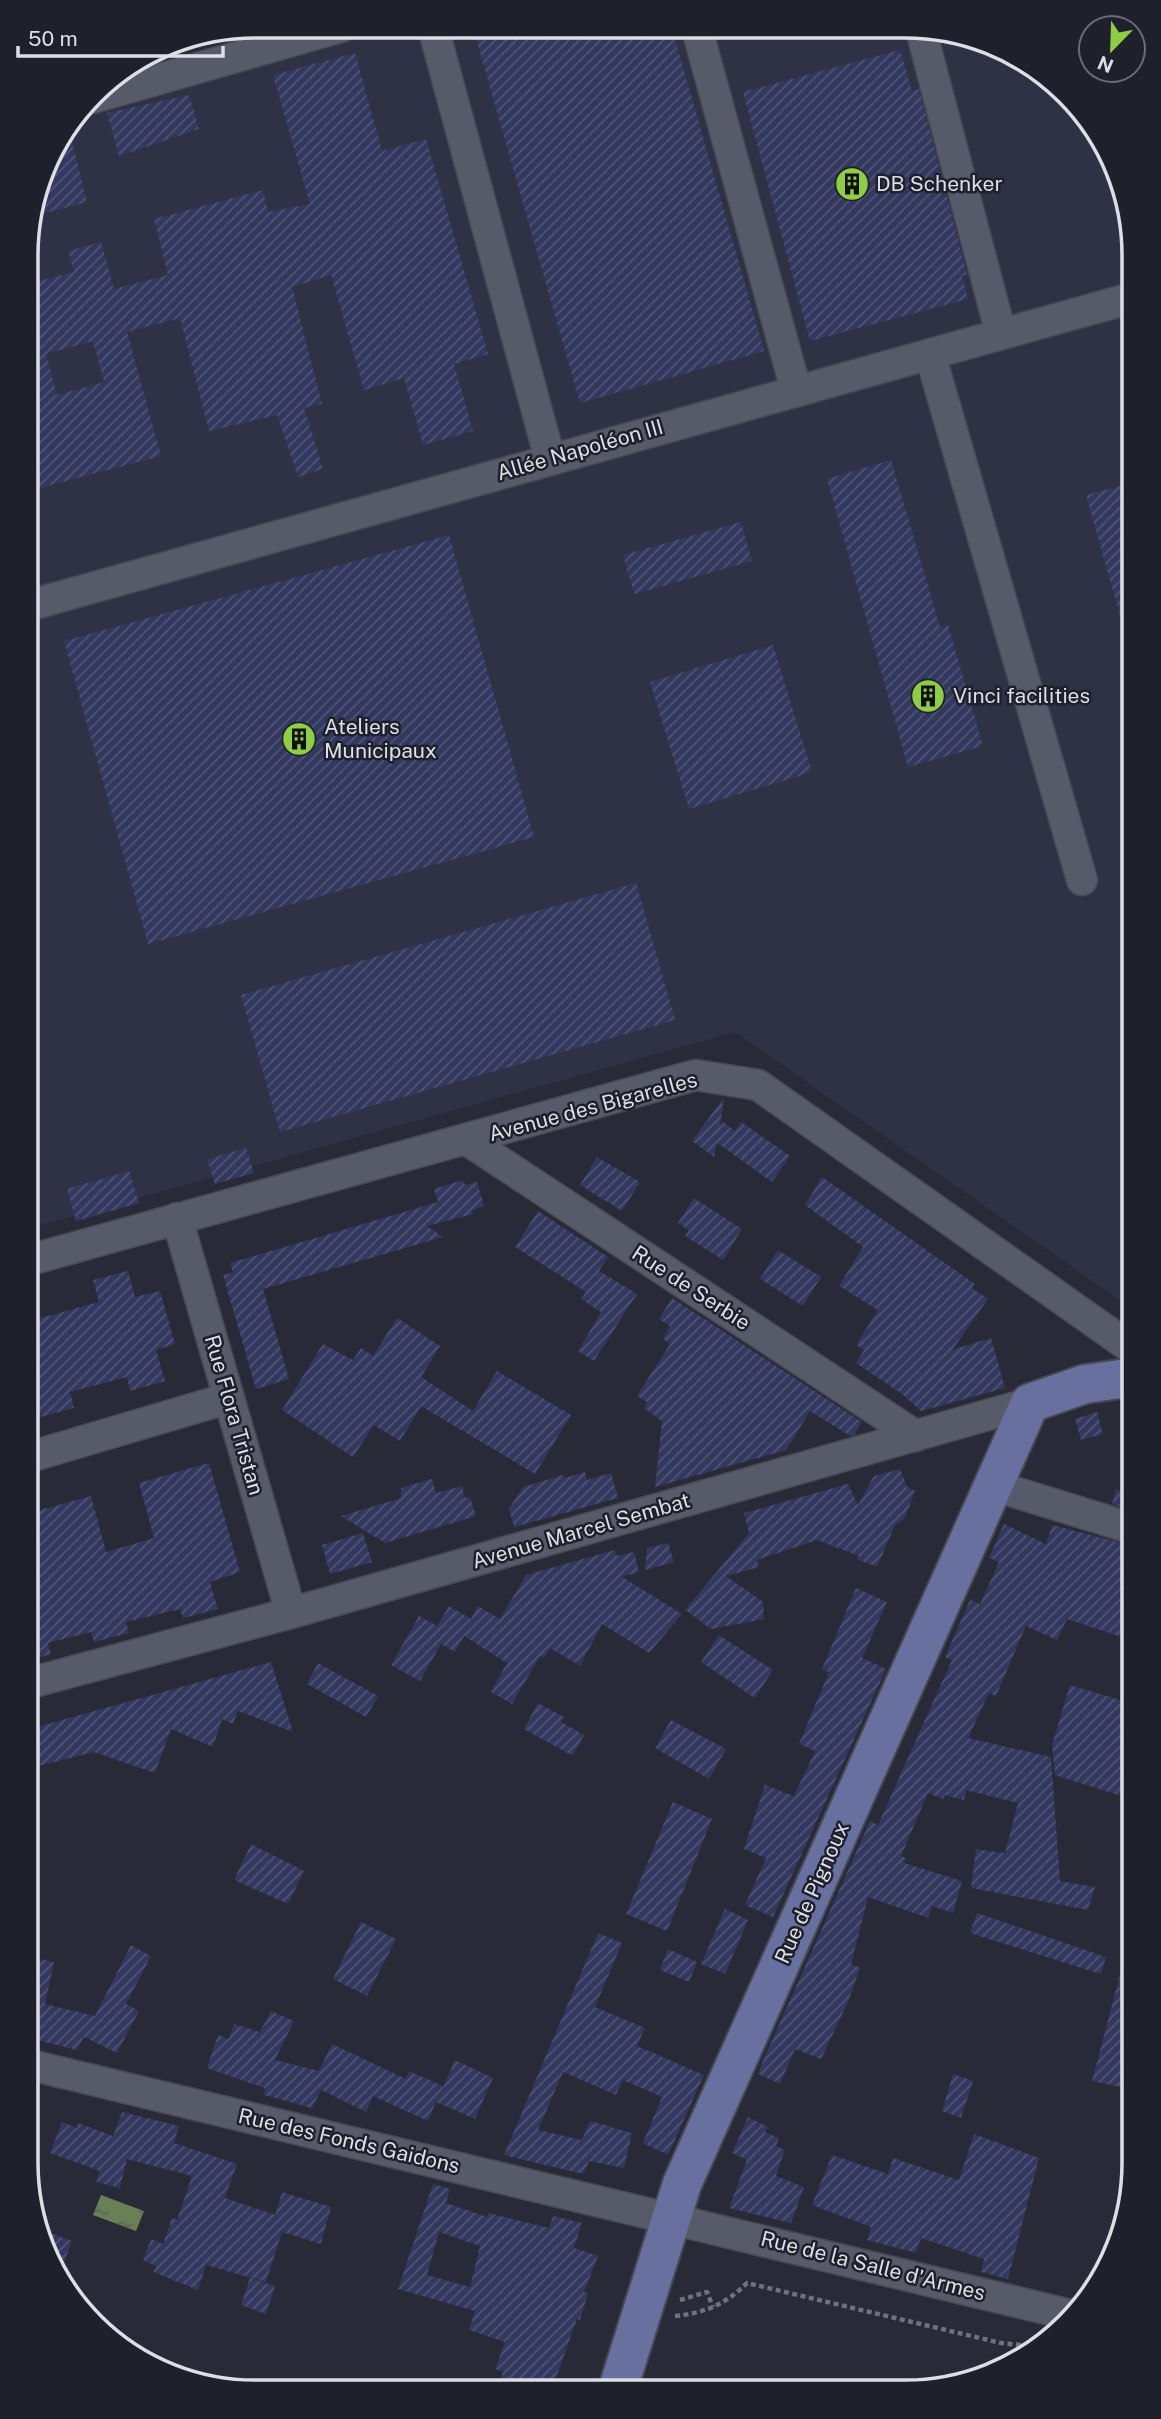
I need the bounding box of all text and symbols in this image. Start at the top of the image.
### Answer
scale bar [18,14,222,58]
north arrow [1077,14,1147,84]
text: 50 m [28,26,78,51]
text: N [1094,52,1116,78]
building icon: DB Schenker [833,165,871,203]
place label: DB Schenker [876,171,1003,196]
street label: Allée Napoléon III [494,414,666,485]
building icon: Vinci facilities [909,677,947,715]
place label: Vinci facilities [953,683,1090,708]
place label: Ateliers Municipaux [324,714,437,763]
building icon: Ateliers Municipaux [280,720,318,758]
street label: Avenue des Bigarelles [486,1067,700,1146]
street label: Rue de Serbie [627,1240,755,1335]
street label: Rue Flora Tristan [200,1332,269,1498]
street label: Avenue Marcel Sembat [469,1487,693,1574]
street label: Rue de Pignoux [769,1818,854,1967]
street label: Rue des Fonds Gaidons [236,2103,462,2178]
street label: Rue de la Salle d'Armes [758,2225,988,2306]

